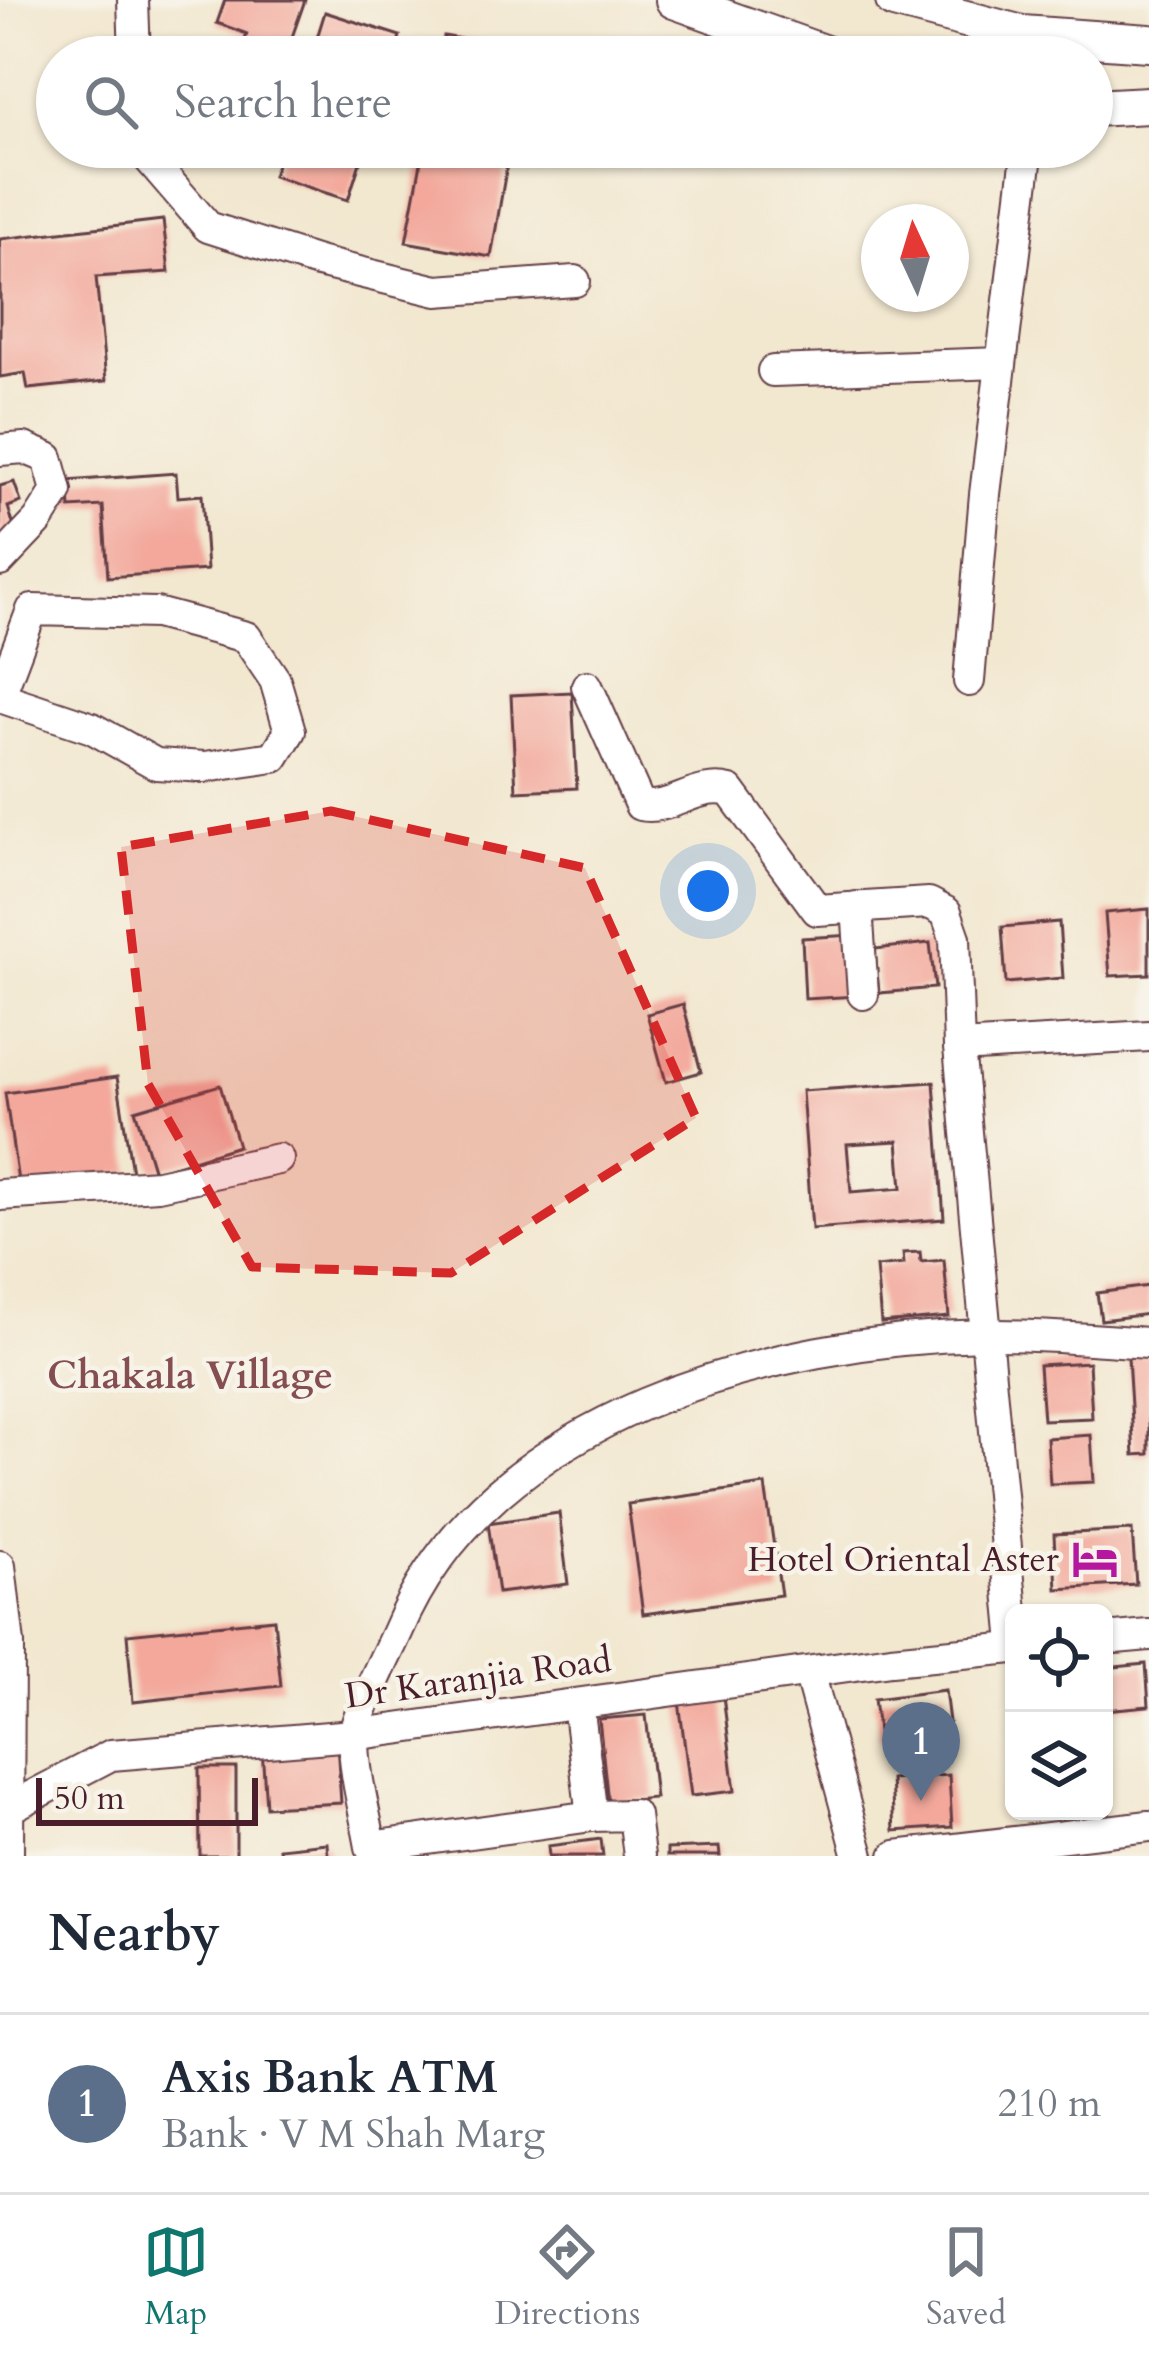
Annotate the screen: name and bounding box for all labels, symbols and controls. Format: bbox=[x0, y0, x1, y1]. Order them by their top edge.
search box bbox=[36, 36, 1113, 168]
icon: search bbox=[78, 69, 144, 135]
text: Search here bbox=[174, 72, 392, 133]
north arrow bbox=[861, 204, 969, 312]
your location bbox=[678, 861, 738, 921]
district label: Chakala Village bbox=[47, 1349, 333, 1402]
hotel icon: Hotel Oriental Aster bbox=[1070, 1534, 1120, 1584]
place label: Hotel Oriental Aster bbox=[747, 1535, 1060, 1584]
map controls bbox=[1005, 1604, 1113, 1820]
button: locate bbox=[1005, 1604, 1113, 1712]
street label: Dr Karanjia Road bbox=[342, 1635, 614, 1721]
pin: 1 bbox=[882, 1702, 960, 1801]
button: layers bbox=[1005, 1712, 1113, 1820]
scale bar bbox=[36, 1772, 258, 1825]
text: 50 m bbox=[54, 1776, 125, 1821]
text: Nearby bbox=[48, 1899, 220, 1969]
text: Axis Bank ATM bbox=[162, 2047, 498, 2108]
text: 1 bbox=[77, 2077, 97, 2130]
text: 210 m bbox=[998, 2077, 1101, 2130]
text: Bank · V M Shah Marg bbox=[162, 2108, 545, 2161]
tab: Map bbox=[143, 2219, 209, 2336]
tab: Directions bbox=[495, 2219, 640, 2336]
tab: Saved bbox=[926, 2219, 1006, 2336]

